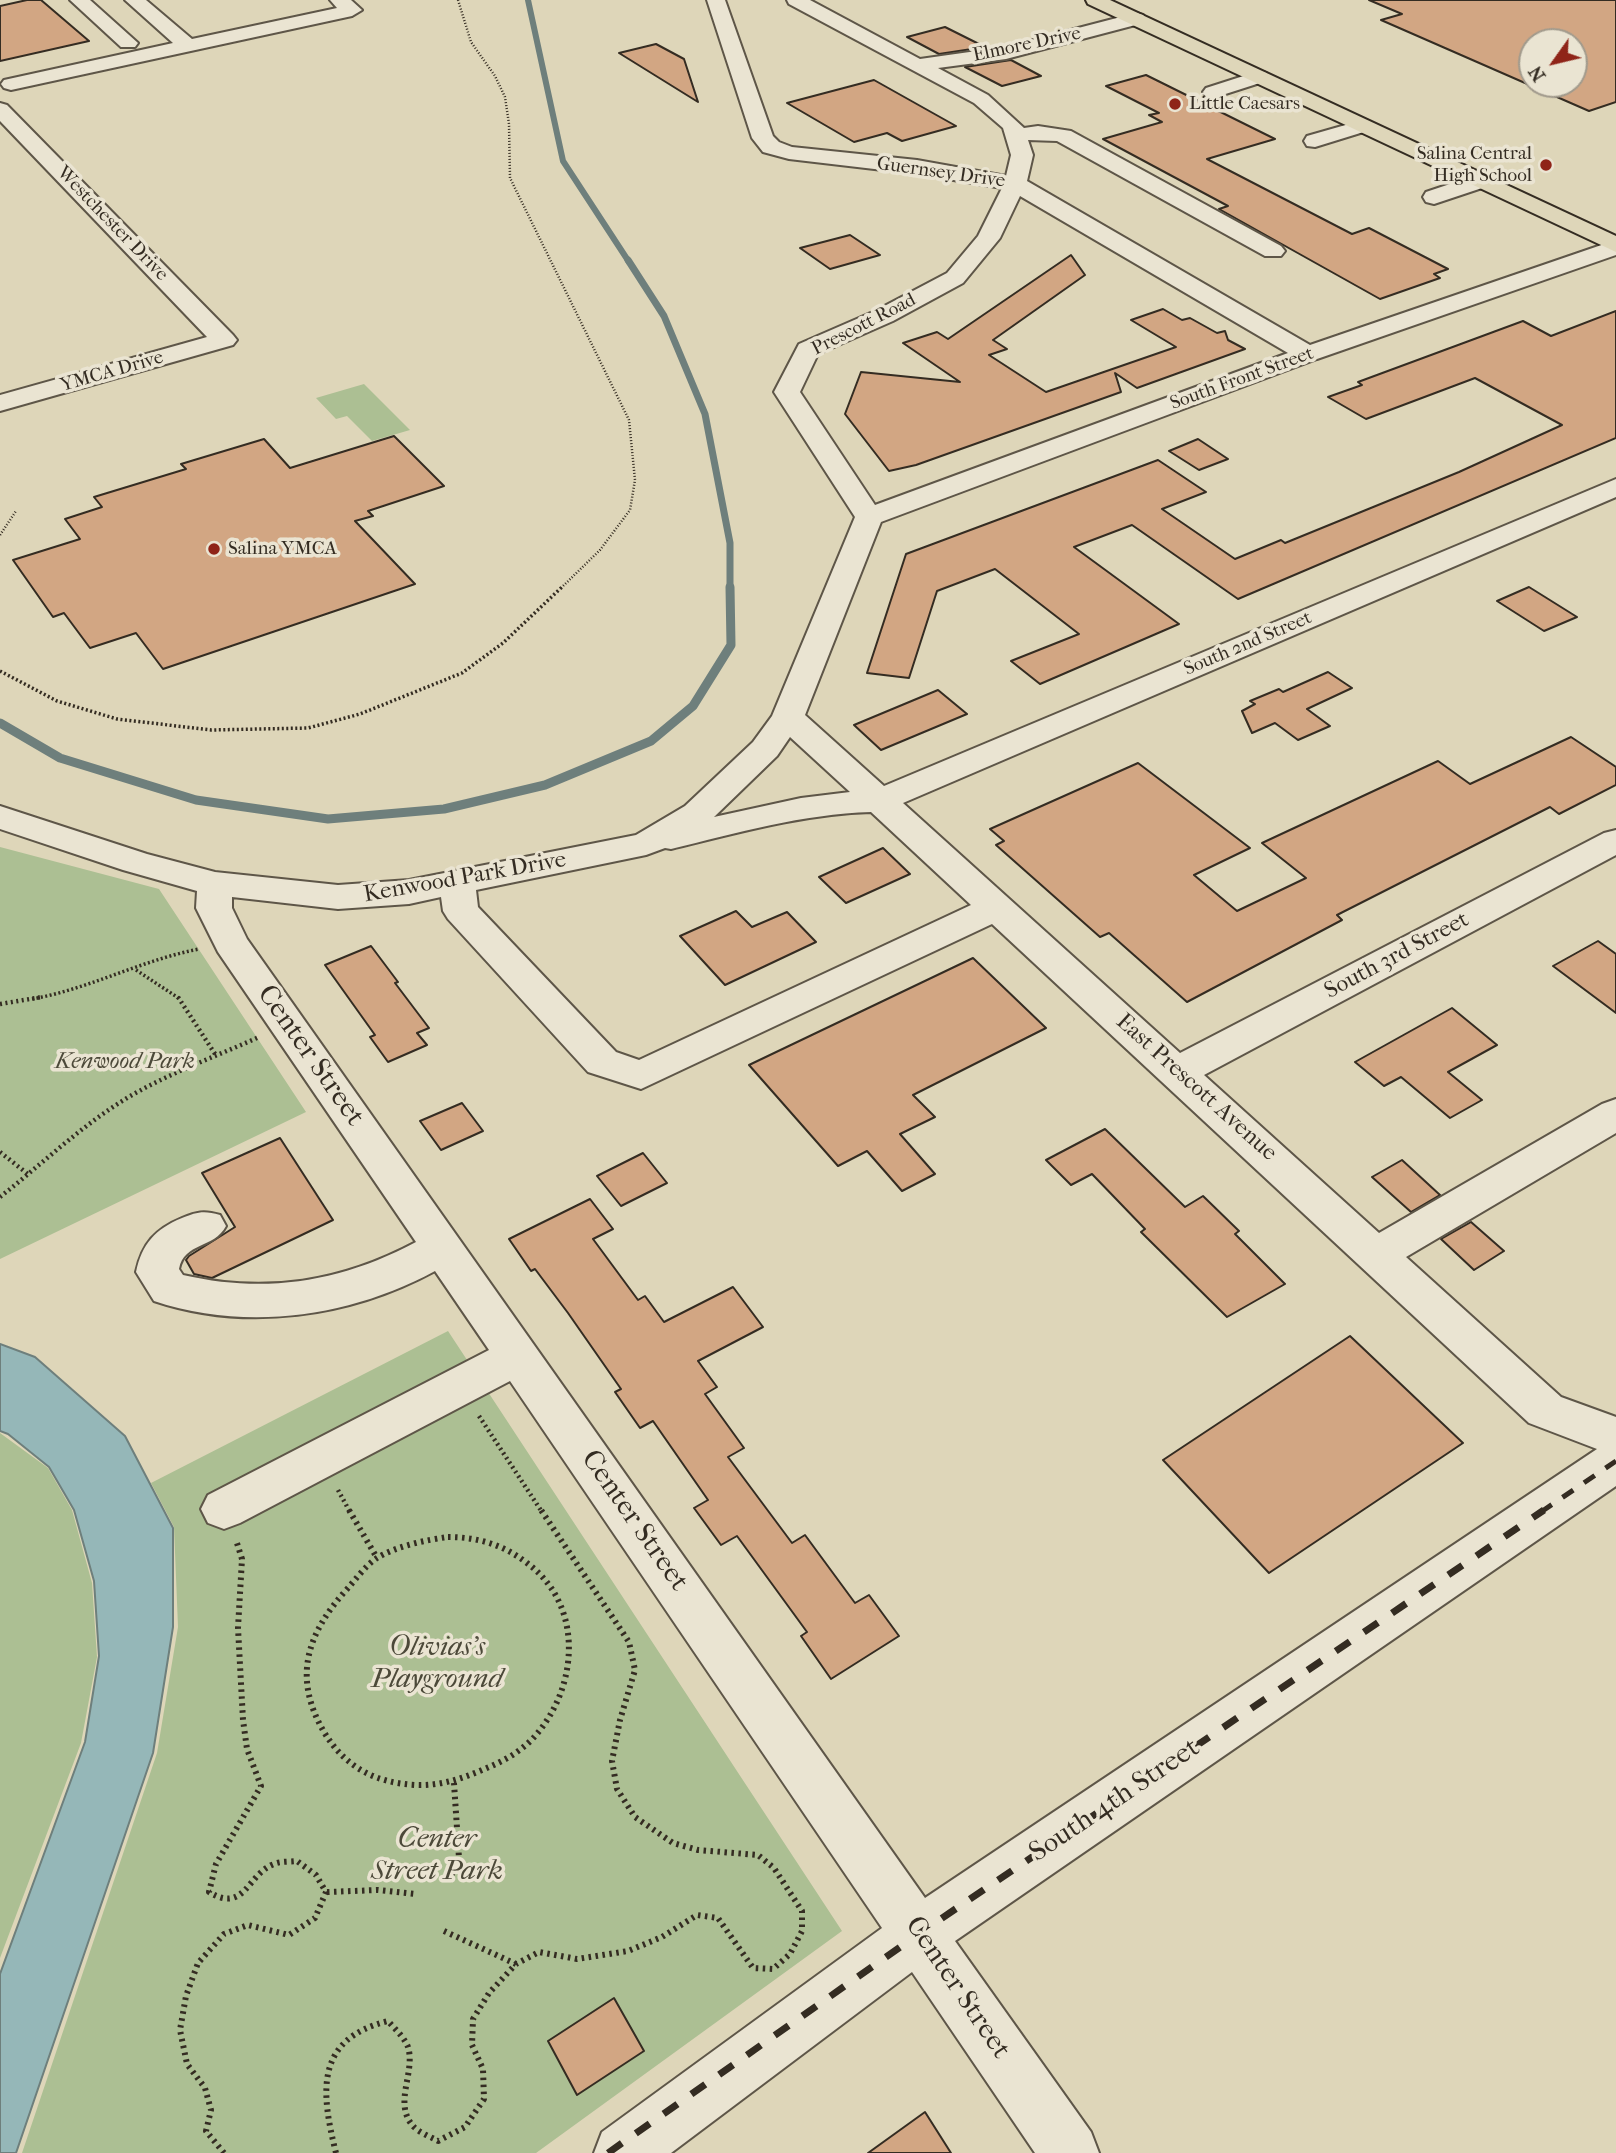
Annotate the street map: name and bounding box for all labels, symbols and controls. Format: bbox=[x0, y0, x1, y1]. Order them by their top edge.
street label: Elmore Drive bbox=[971, 22, 1083, 68]
north arrow bbox=[1518, 28, 1588, 98]
text: N bbox=[1524, 62, 1550, 86]
place label: Little Caesars bbox=[1189, 93, 1300, 115]
marker: Little Caesars bbox=[1167, 96, 1183, 112]
place label: Salina Central High School bbox=[1417, 143, 1532, 187]
street label: Guernsey Drive bbox=[875, 153, 1007, 193]
marker: Salina Central High School bbox=[1538, 157, 1554, 173]
street label: Westchester Drive bbox=[51, 162, 173, 286]
street label: Prescott Road bbox=[808, 289, 920, 361]
street label: South Front Street bbox=[1167, 342, 1317, 416]
street label: YMCA Drive bbox=[58, 346, 166, 398]
place label: Salina YMCA bbox=[228, 538, 337, 560]
marker: Salina YMCA bbox=[206, 541, 222, 557]
street label: South 2nd Street bbox=[1181, 607, 1315, 681]
street label: Kenwood Park Drive bbox=[362, 847, 568, 909]
street label: South 3rd Street bbox=[1320, 906, 1474, 1006]
street label: Center Street bbox=[249, 979, 371, 1133]
street label: East Prescott Avenue bbox=[1110, 1009, 1282, 1167]
park label: Kenwood Park bbox=[55, 1048, 195, 1076]
street label: Center Street bbox=[573, 1444, 695, 1598]
park label: Olivias's Playground bbox=[371, 1631, 503, 1697]
street label: South 4th Street bbox=[1024, 1732, 1206, 1870]
park label: Center Street Park bbox=[371, 1823, 503, 1889]
street label: Center Street bbox=[897, 1910, 1017, 2066]

